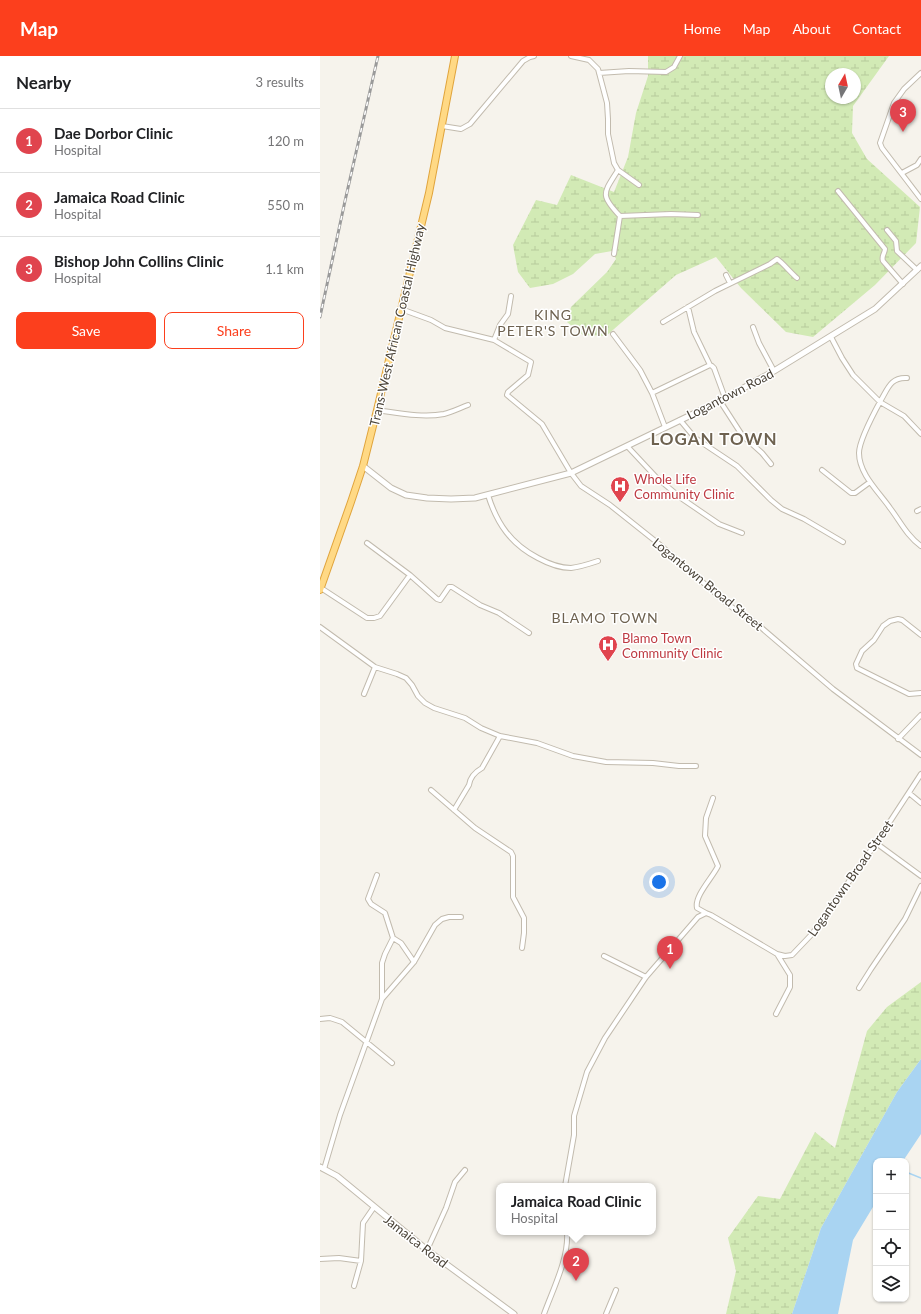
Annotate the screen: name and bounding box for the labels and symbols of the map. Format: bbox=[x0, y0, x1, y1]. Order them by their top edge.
north arrow bbox=[825, 68, 861, 104]
pin: 3 bbox=[890, 99, 916, 132]
street label: Trans-West African Coastal Highway bbox=[366, 222, 428, 428]
district label: KING PETER'S TOWN bbox=[497, 306, 609, 339]
street label: Logantown Road bbox=[684, 365, 776, 423]
district label: LOGAN TOWN bbox=[650, 428, 778, 449]
place label: Whole Life Community Clinic bbox=[634, 471, 735, 502]
hospital icon: Whole Life Community Clinic bbox=[609, 475, 631, 503]
street label: Logantown Broad Street bbox=[649, 534, 767, 634]
district label: BLAMO TOWN bbox=[551, 609, 659, 626]
place label: Blamo Town Community Clinic bbox=[622, 630, 723, 661]
hospital icon: Blamo Town Community Clinic bbox=[597, 634, 619, 662]
street label: Logantown Broad Street bbox=[804, 817, 896, 939]
your location bbox=[649, 872, 669, 892]
pin: 1 bbox=[657, 936, 683, 969]
street label: Jamaica Road bbox=[381, 1211, 451, 1271]
pin: 2 bbox=[563, 1248, 589, 1281]

